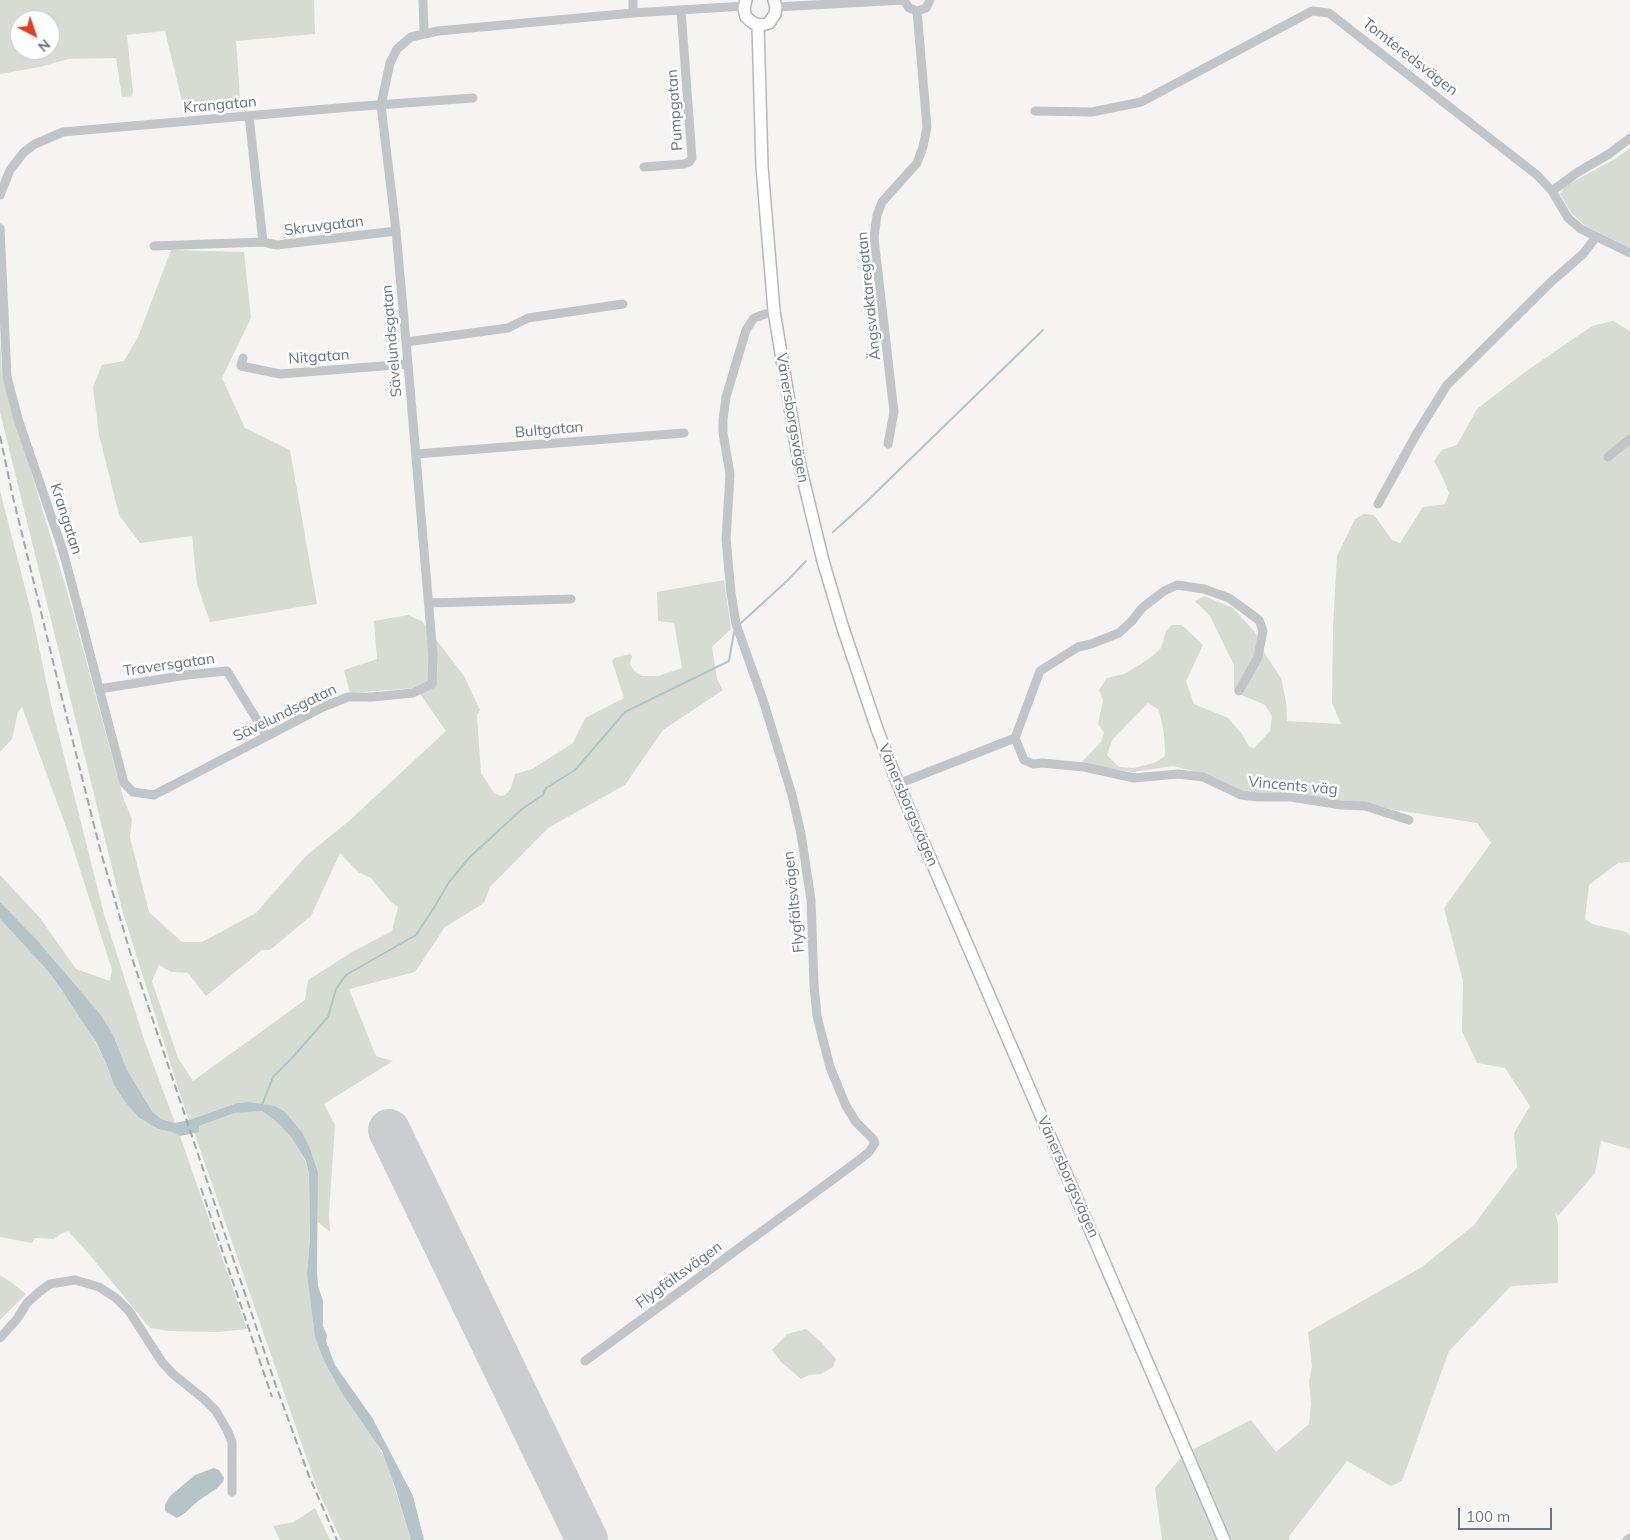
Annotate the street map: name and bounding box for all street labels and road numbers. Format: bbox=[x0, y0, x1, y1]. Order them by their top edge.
street label: Tomteredsvägen bbox=[1359, 14, 1461, 100]
street label: Pumpgatan bbox=[663, 69, 687, 151]
street label: Krangatan bbox=[182, 93, 258, 117]
street label: Skruvgatan bbox=[283, 212, 365, 240]
street label: Ängsvaktaregatan bbox=[853, 231, 885, 361]
street label: Sävelundsgatan bbox=[378, 284, 406, 398]
street label: Nitgatan bbox=[288, 346, 350, 368]
street label: Vänersborgsvägen bbox=[772, 352, 812, 484]
street label: Bultgatan bbox=[514, 418, 584, 442]
street label: Krangatan bbox=[46, 481, 86, 557]
street label: Traversgatan bbox=[122, 650, 216, 680]
street label: Sävelundsgatan bbox=[230, 680, 340, 746]
street label: Vänersborgsvägen bbox=[874, 741, 942, 869]
street label: Vincents väg bbox=[1248, 773, 1338, 799]
street label: Flygfältsvägen bbox=[780, 850, 808, 954]
street label: Vänersborgsvägen bbox=[1033, 1113, 1103, 1241]
street label: Flygfältsvägen bbox=[632, 1238, 726, 1312]

